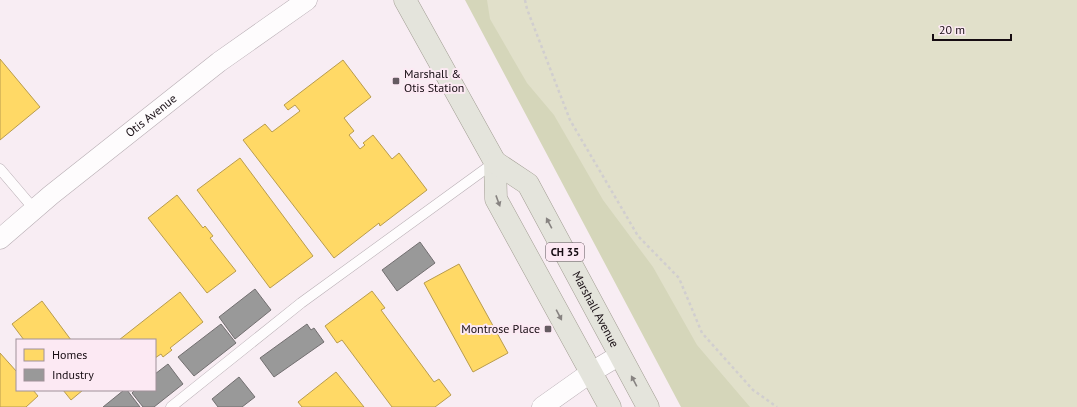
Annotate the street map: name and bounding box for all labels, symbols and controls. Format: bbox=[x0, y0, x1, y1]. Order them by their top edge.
scale bar bbox=[933, 16, 1011, 42]
text: 20 m bbox=[939, 22, 965, 37]
place label: Marshall & Otis Station bbox=[404, 66, 464, 95]
marker: Marshall & Otis Station bbox=[391, 76, 401, 86]
street label: Otis Avenue bbox=[122, 91, 179, 140]
one-way arrow bbox=[495, 195, 501, 207]
one-way arrow bbox=[546, 217, 552, 228]
road number: CH 35 bbox=[546, 243, 584, 261]
street label: Marshall Avenue bbox=[569, 268, 623, 350]
one-way arrow bbox=[556, 310, 562, 321]
place label: Montrose Place bbox=[461, 321, 540, 336]
marker: Montrose Place bbox=[543, 324, 553, 334]
legend bbox=[16, 339, 156, 391]
text: Homes bbox=[52, 347, 87, 362]
text: Industry bbox=[52, 367, 94, 382]
one-way arrow bbox=[631, 375, 638, 387]

